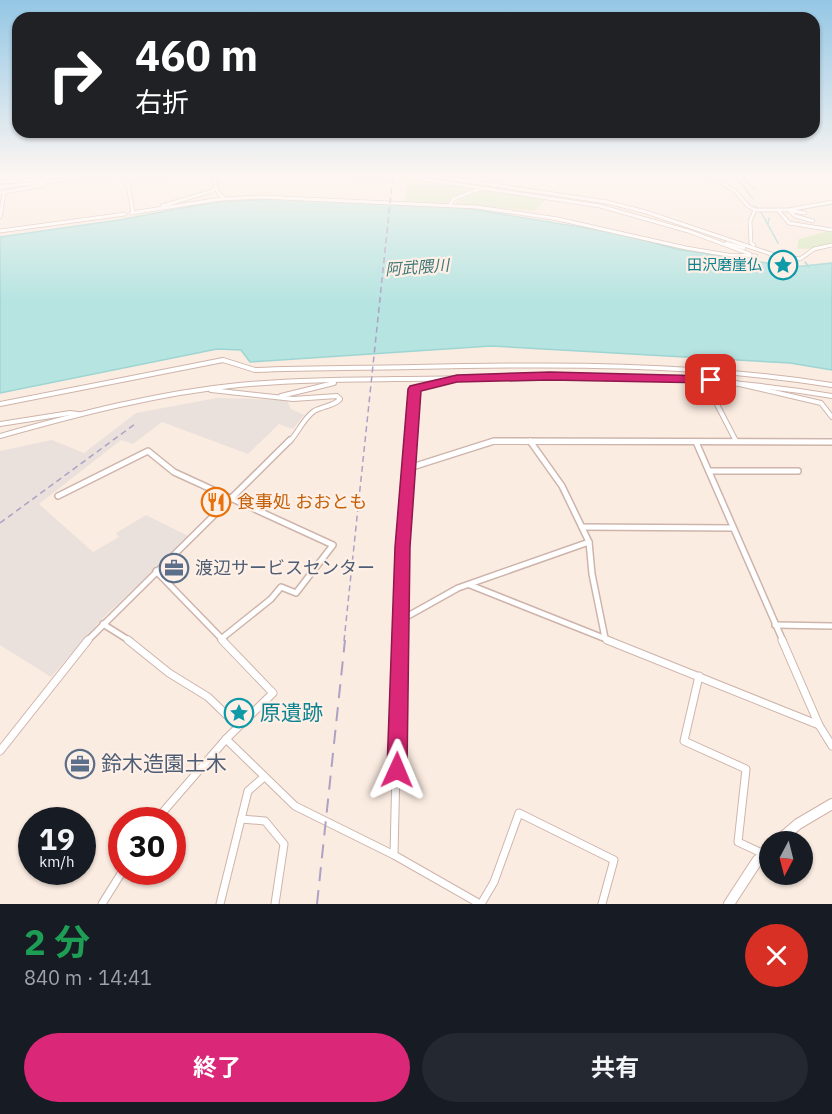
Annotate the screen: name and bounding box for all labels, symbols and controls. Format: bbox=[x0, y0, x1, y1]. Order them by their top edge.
text: 460 m bbox=[135, 28, 258, 83]
icon: right bbox=[36, 36, 114, 114]
text: 右折 bbox=[135, 84, 189, 119]
place icon: 田沢磨崖仏 bbox=[767, 249, 799, 281]
water label: 阿武隈川 bbox=[384, 255, 452, 279]
place label: 田沢磨崖仏 bbox=[687, 255, 762, 274]
pin bbox=[685, 354, 736, 405]
icon: arrive bbox=[694, 363, 727, 396]
restaurant icon: 食事処 おおとも bbox=[200, 486, 232, 518]
place label: 食事処 おおとも bbox=[237, 490, 367, 513]
office icon: 渡辺サービスセンター bbox=[158, 552, 190, 584]
place label: 渡辺サービスセンター bbox=[195, 556, 375, 579]
place icon: 原遺跡 bbox=[223, 697, 255, 729]
place label: 原遺跡 bbox=[260, 698, 323, 726]
position arrow bbox=[365, 738, 429, 802]
office icon: 鈴木造園土木 bbox=[64, 748, 96, 780]
place label: 鈴木造園土木 bbox=[101, 749, 227, 777]
speed limit sign: 30 bbox=[108, 807, 186, 885]
text: 19 bbox=[39, 819, 75, 858]
north arrow bbox=[759, 831, 813, 885]
map controls bbox=[759, 831, 813, 885]
text: km/h bbox=[39, 852, 75, 871]
text: 2 分 bbox=[24, 918, 90, 965]
button: close bbox=[745, 924, 808, 987]
text: 840 m · 14:41 bbox=[24, 964, 152, 991]
button: 終了 bbox=[24, 1033, 410, 1102]
button: 共有 bbox=[422, 1033, 808, 1102]

